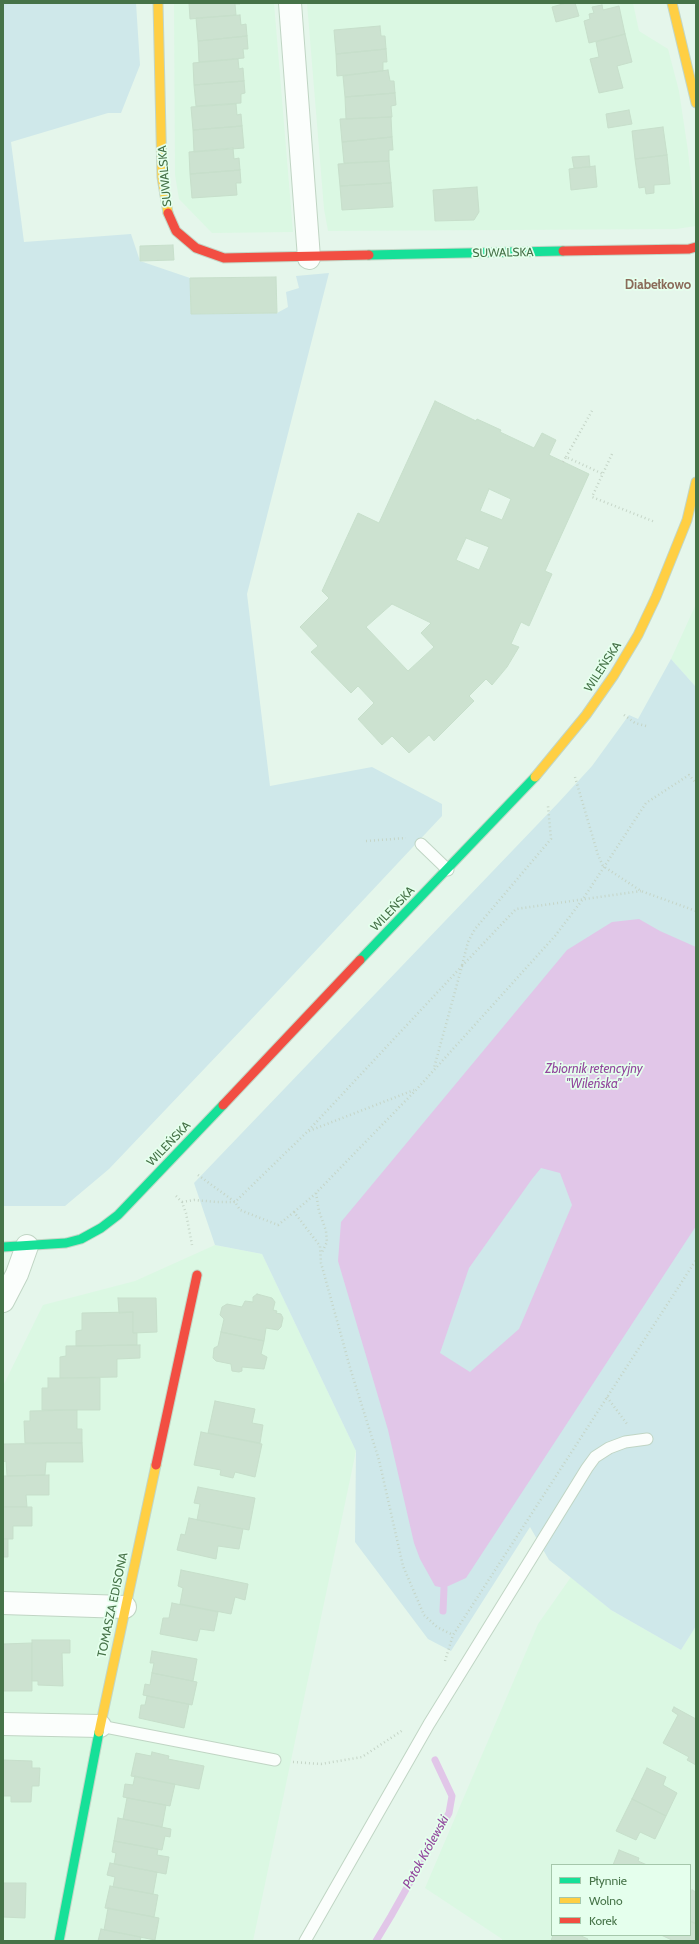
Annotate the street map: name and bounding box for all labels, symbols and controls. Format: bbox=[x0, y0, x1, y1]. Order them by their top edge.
street label: SUWALSKA bbox=[155, 145, 175, 207]
street label: SUWALSKA bbox=[472, 245, 534, 261]
district label: Diabełkowo bbox=[625, 277, 691, 293]
street label: WILEŃSKA bbox=[582, 639, 624, 695]
street label: WILEŃSKA bbox=[368, 884, 418, 934]
water label: Zbiornik retencyjny "Wileńska" bbox=[545, 1061, 643, 1092]
street label: WILEŃSKA bbox=[144, 1119, 194, 1169]
street label: TOMASZA EDISONA bbox=[95, 1551, 131, 1659]
water label: Potok Królewski bbox=[400, 1813, 452, 1891]
legend bbox=[551, 1864, 691, 1936]
text: Płynnie bbox=[589, 1873, 627, 1888]
text: Wolno bbox=[589, 1893, 623, 1908]
text: Korek bbox=[589, 1913, 617, 1928]

